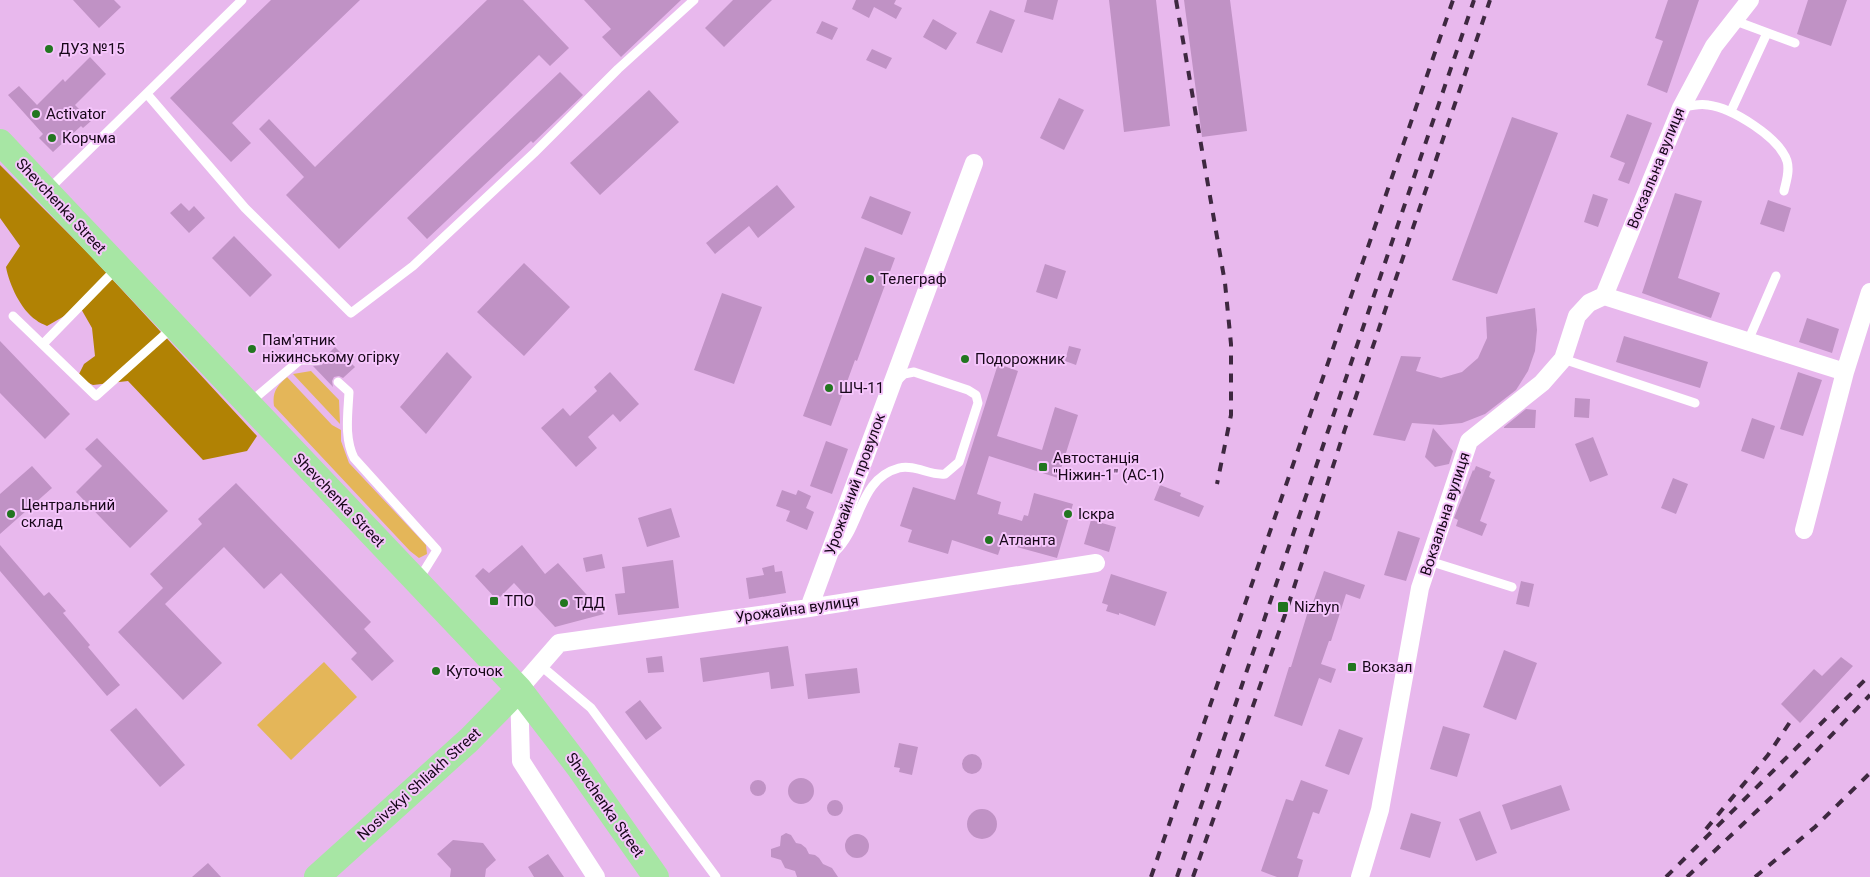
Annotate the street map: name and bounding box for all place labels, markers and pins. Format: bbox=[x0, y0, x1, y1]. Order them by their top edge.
place label: ДУЗ №15 bbox=[59, 40, 125, 58]
marker: ДУЗ №15 bbox=[43, 43, 55, 55]
place label: Activator bbox=[46, 105, 106, 123]
marker: Activator bbox=[30, 108, 42, 120]
place label: Корчма bbox=[62, 129, 116, 147]
marker: Корчма bbox=[46, 132, 58, 144]
place label: Телеграф bbox=[880, 270, 947, 288]
marker: Телеграф bbox=[864, 273, 876, 285]
place label: Пам'ятник ніжинському огірку bbox=[262, 331, 400, 366]
marker: Пам'ятник ніжинському огірку bbox=[246, 343, 258, 355]
place label: Подорожник bbox=[975, 350, 1065, 368]
marker: Подорожник bbox=[959, 353, 971, 365]
place label: ШЧ-11 bbox=[839, 379, 884, 397]
marker: ШЧ-11 bbox=[823, 382, 835, 394]
place label: Автостанція "Ніжин-1" (АС-1) bbox=[1053, 449, 1164, 484]
marker: Автостанція "Ніжин-1" (АС-1) bbox=[1037, 461, 1049, 473]
place label: Центральний склад bbox=[21, 496, 115, 531]
place label: Іскра bbox=[1078, 505, 1115, 523]
marker: Центральний склад bbox=[5, 508, 17, 520]
marker: Іскра bbox=[1062, 508, 1074, 520]
place label: Атланта bbox=[999, 531, 1056, 549]
marker: Атланта bbox=[983, 534, 995, 546]
place label: ТПО bbox=[504, 592, 534, 610]
place label: ТДД bbox=[574, 594, 605, 612]
marker: ТПО bbox=[488, 595, 500, 607]
marker: ТДД bbox=[558, 597, 570, 609]
place label: Nizhyn bbox=[1294, 598, 1339, 616]
marker: Nizhyn bbox=[1276, 600, 1290, 614]
place label: Вокзал bbox=[1362, 658, 1412, 676]
marker: Вокзал bbox=[1346, 661, 1358, 673]
place label: Куточок bbox=[446, 662, 503, 680]
marker: Куточок bbox=[430, 665, 442, 677]

